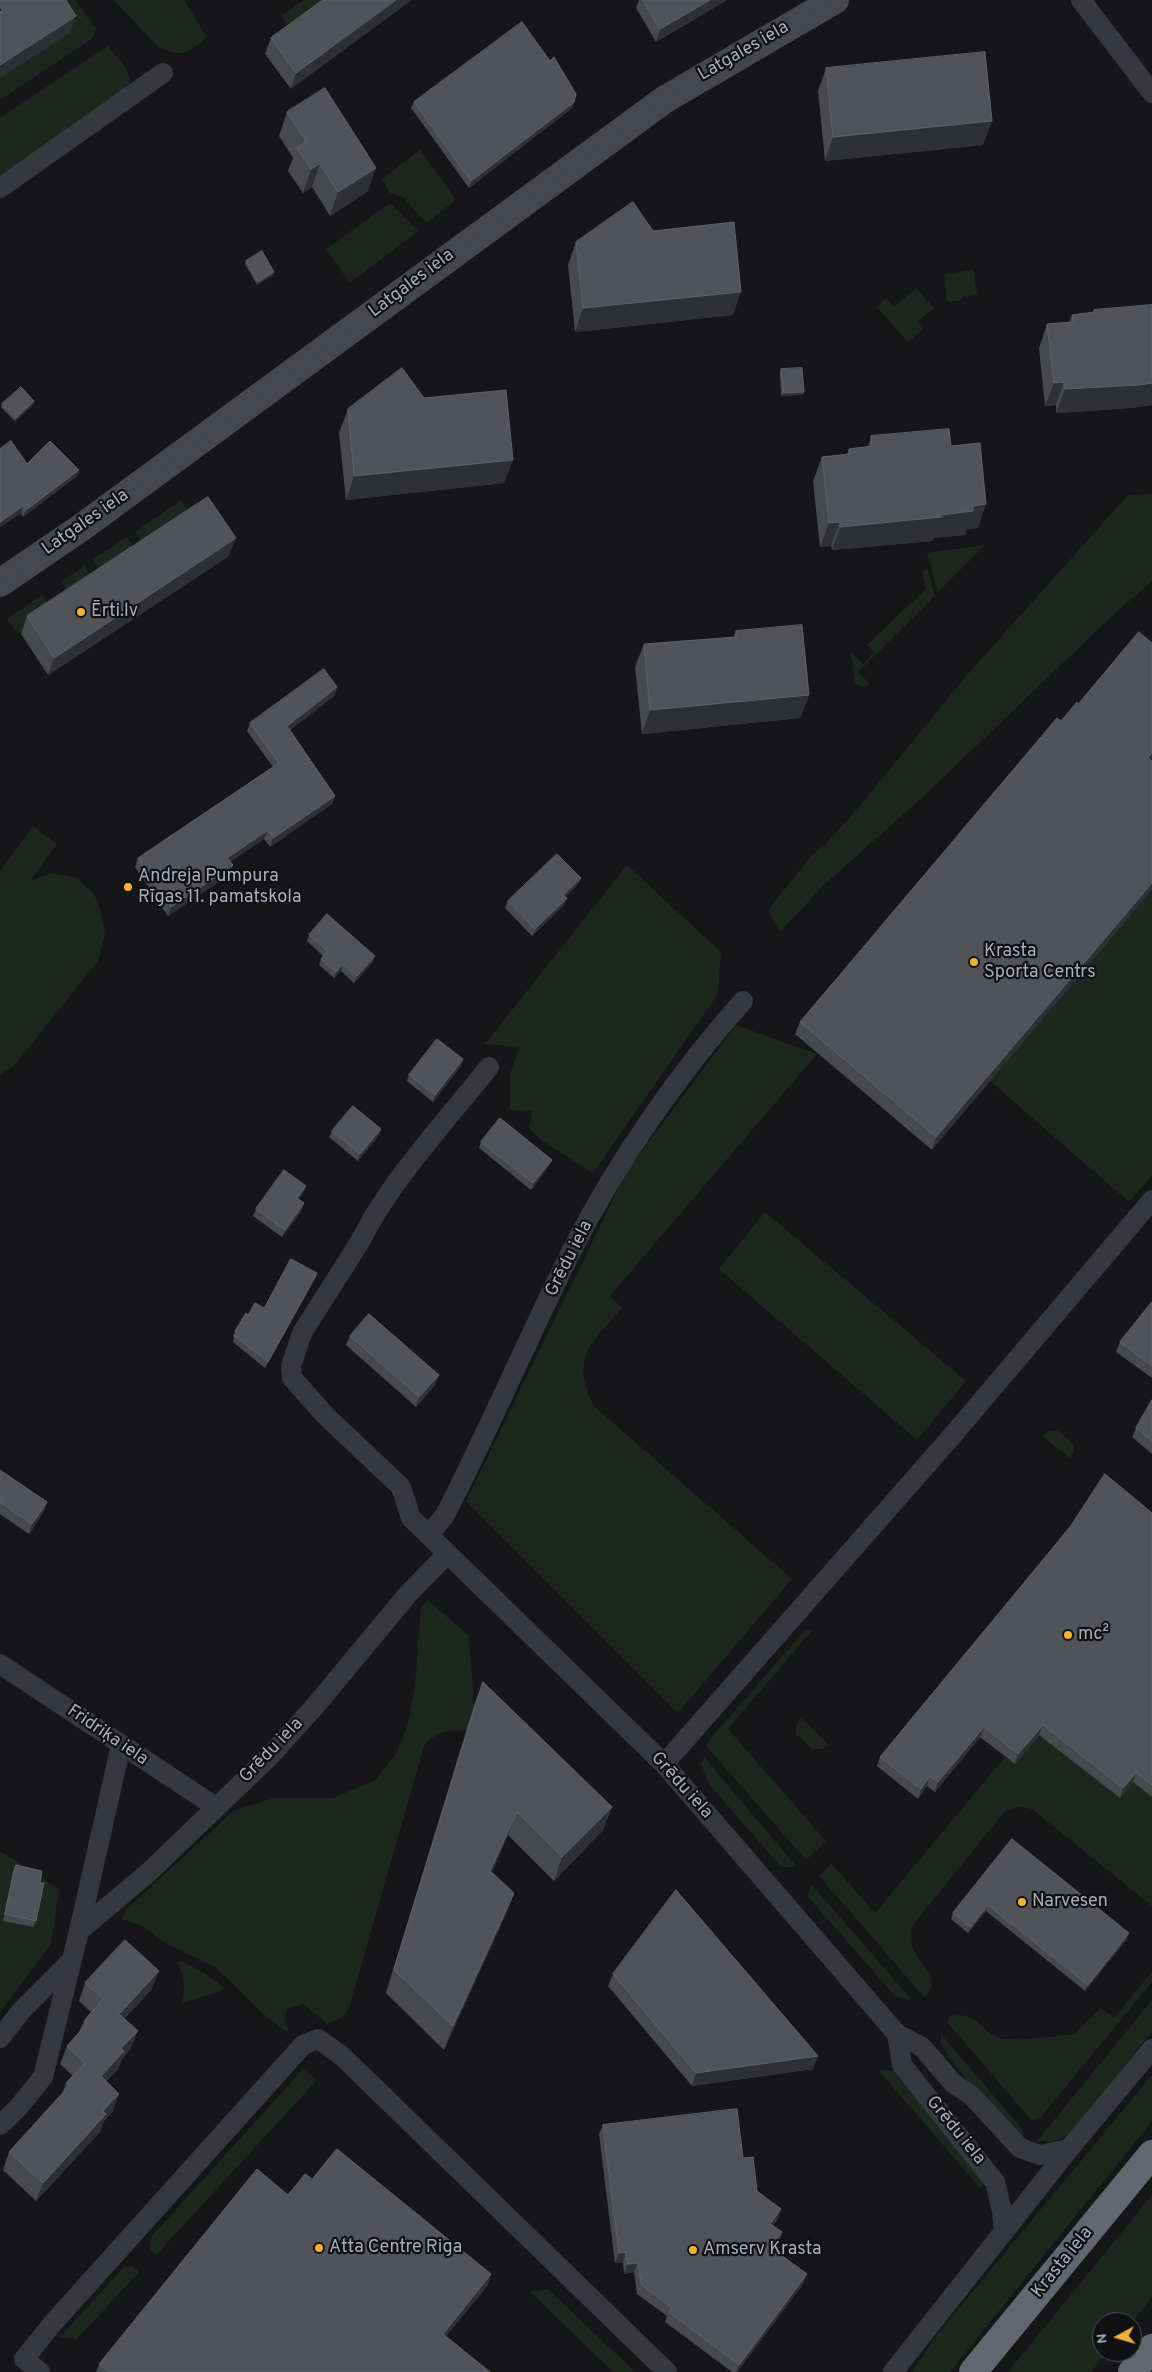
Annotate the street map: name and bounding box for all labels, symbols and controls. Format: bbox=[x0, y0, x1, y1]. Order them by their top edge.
street label: Latgales iela bbox=[695, 17, 793, 87]
street label: Latgales iela bbox=[365, 245, 459, 323]
street label: Latgales iela bbox=[38, 485, 134, 561]
place label: Ērti.lv bbox=[91, 601, 138, 623]
marker: Ērti.lv bbox=[75, 606, 87, 618]
place label: Andreja Pumpura Rīgas 11. pamatskola bbox=[138, 866, 302, 909]
marker: Andreja Pumpura Rīgas 11. pamatskola bbox=[122, 881, 134, 893]
place label: Krasta Sporta Centrs bbox=[984, 941, 1096, 984]
marker: Krasta Sporta Centrs bbox=[968, 956, 980, 968]
street label: Grēdu iela bbox=[542, 1217, 598, 1301]
place label: mc² bbox=[1078, 1624, 1109, 1646]
marker: mc² bbox=[1062, 1629, 1074, 1641]
street label: Fridriķa iela bbox=[62, 1701, 152, 1771]
street label: Grēdu iela bbox=[236, 1714, 308, 1788]
street label: Grēdu iela bbox=[645, 1748, 717, 1824]
place label: Narvesen bbox=[1032, 1891, 1108, 1913]
marker: Narvesen bbox=[1016, 1896, 1028, 1908]
street label: Grēdu iela bbox=[921, 2092, 989, 2170]
street label: Krasta iela bbox=[1028, 2223, 1098, 2303]
place label: Atta Centre Riga bbox=[329, 2237, 462, 2259]
place label: Amserv Krasta bbox=[703, 2239, 822, 2261]
marker: Atta Centre Riga bbox=[313, 2242, 325, 2254]
marker: Amserv Krasta bbox=[687, 2244, 699, 2256]
north arrow bbox=[1092, 2312, 1142, 2362]
text: N bbox=[1094, 2333, 1112, 2344]

